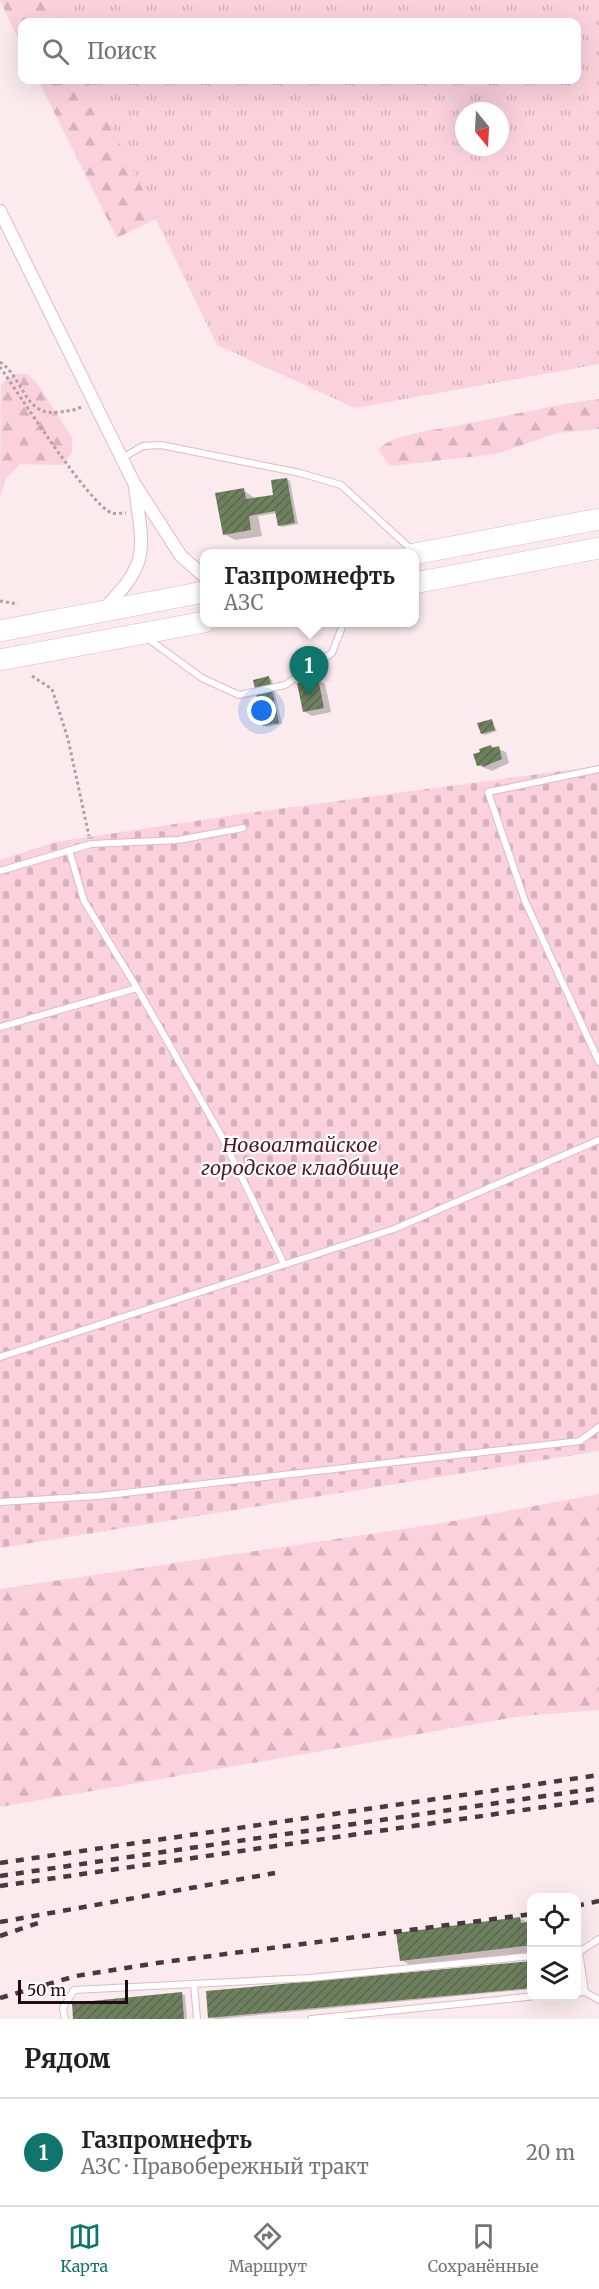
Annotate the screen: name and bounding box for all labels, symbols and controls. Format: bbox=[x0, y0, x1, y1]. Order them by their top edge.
search box bbox=[18, 18, 581, 84]
icon: search bbox=[39, 35, 72, 68]
text: Поиск bbox=[87, 37, 157, 65]
north arrow bbox=[455, 102, 509, 156]
popup bbox=[200, 549, 419, 627]
text: Газпромнефть bbox=[224, 562, 395, 590]
text: АЗС bbox=[224, 590, 264, 615]
pin: 1 bbox=[290, 646, 328, 696]
your location bbox=[247, 696, 276, 725]
park label: Новоалтайское городское кладбище bbox=[201, 1132, 399, 1180]
map controls bbox=[527, 1893, 581, 2001]
button: locate bbox=[527, 1893, 581, 1947]
button: layers bbox=[527, 1947, 581, 2001]
scale bar bbox=[18, 1977, 128, 2004]
text: 50 m bbox=[27, 1980, 66, 2000]
text: Рядом bbox=[24, 2042, 110, 2075]
text: Газпромнефть bbox=[81, 2126, 252, 2154]
text: 1 bbox=[39, 2140, 48, 2165]
text: 20 m bbox=[526, 2140, 575, 2165]
text: АЗС · Правобережный тракт bbox=[81, 2154, 369, 2179]
tab: Карта bbox=[60, 2220, 108, 2276]
tab: Маршрут bbox=[229, 2220, 307, 2276]
tab: Сохранённые bbox=[428, 2220, 539, 2276]

